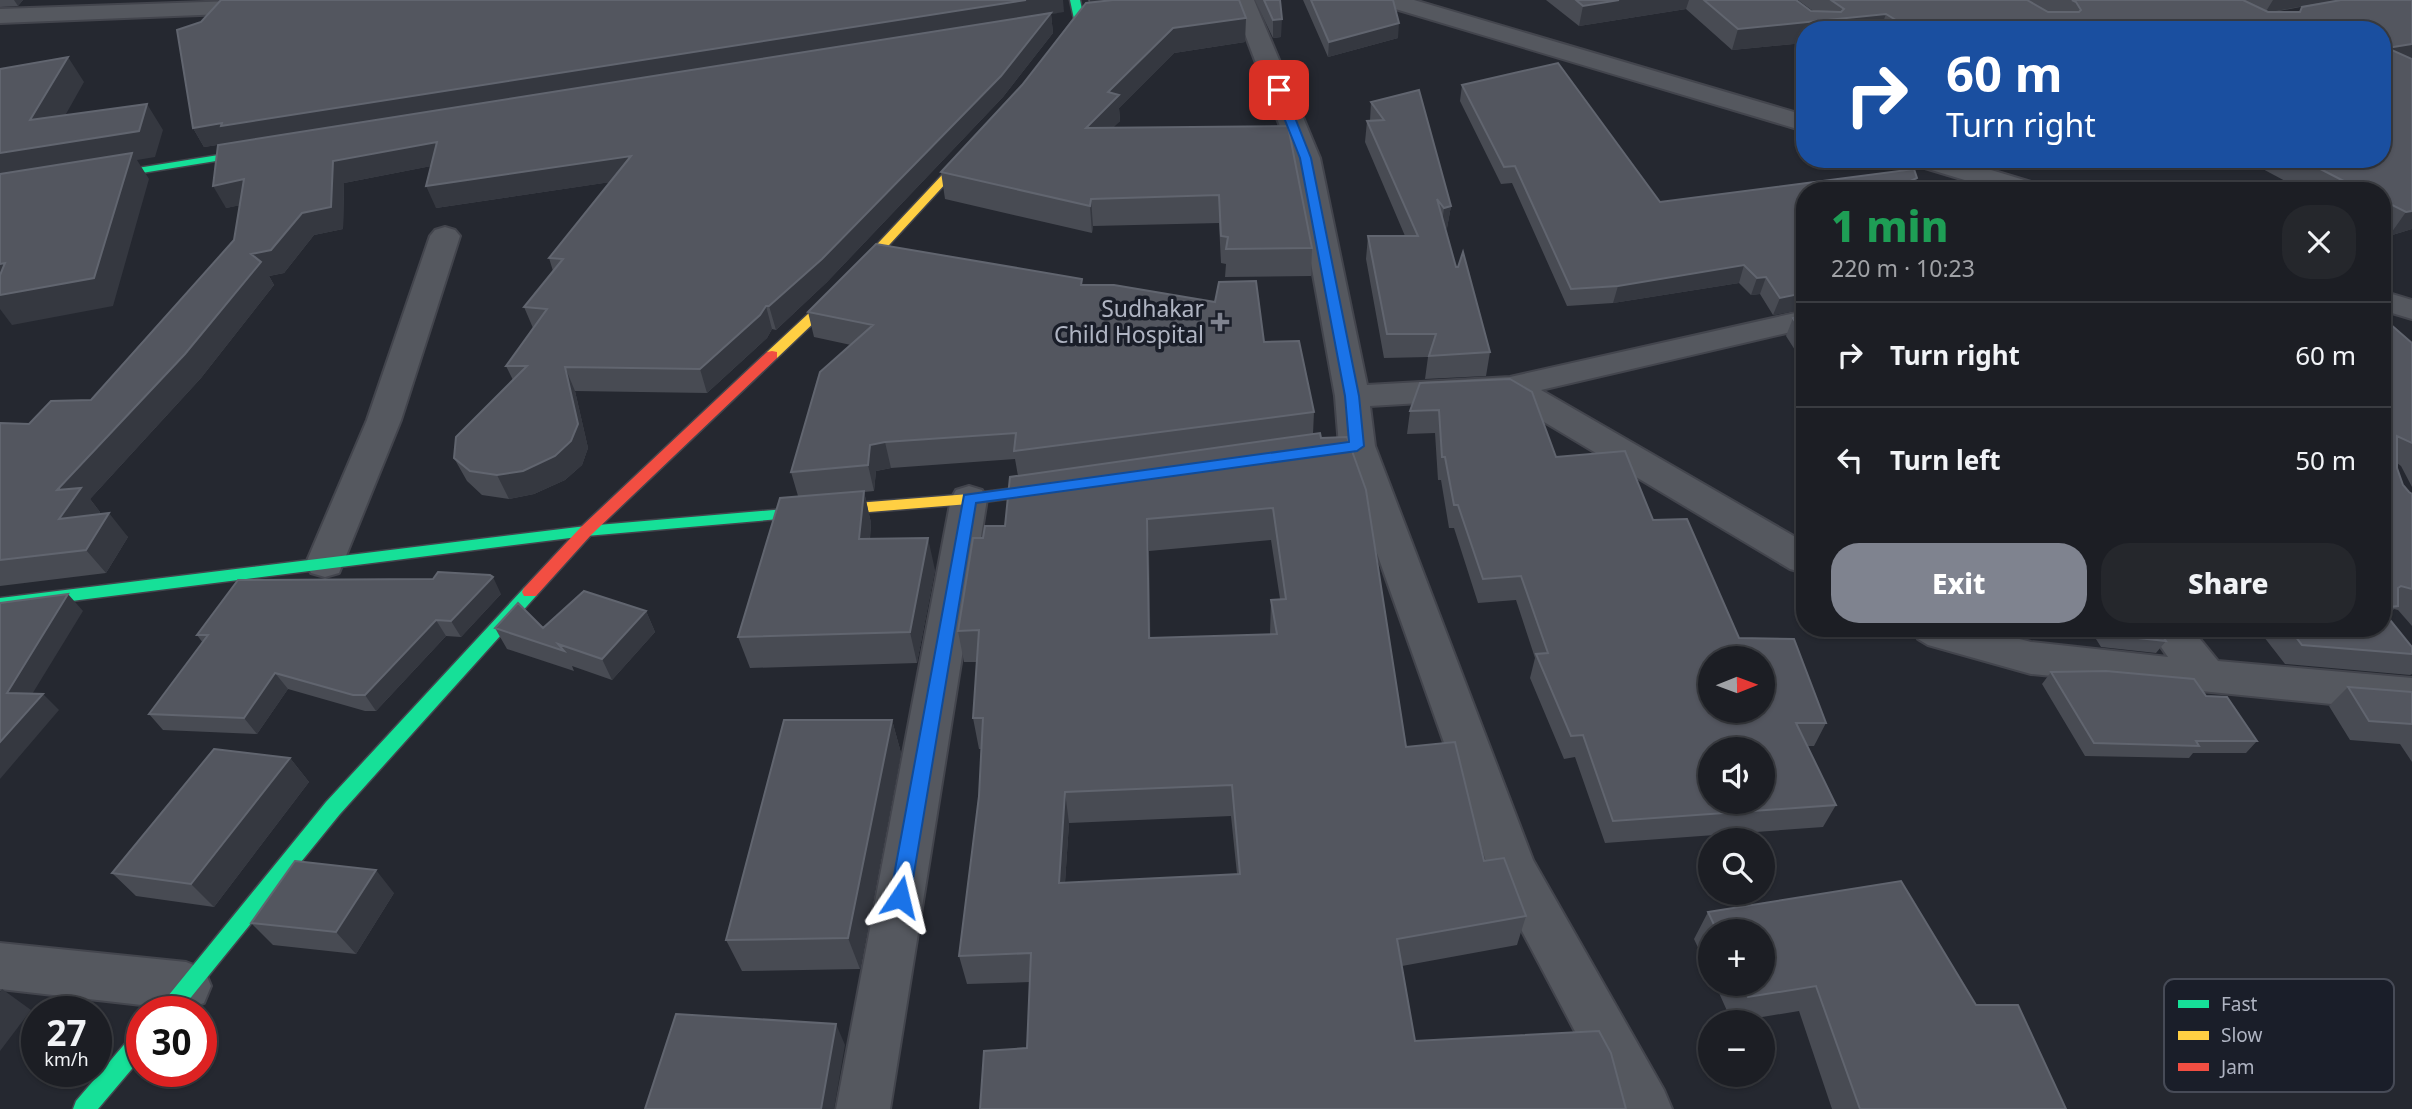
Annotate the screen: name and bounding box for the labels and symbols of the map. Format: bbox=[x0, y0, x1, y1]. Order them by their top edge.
pin bbox=[1249, 60, 1309, 120]
place label: Sudhakar Child Hospital bbox=[1054, 292, 1204, 350]
marker: Sudhakar Child Hospital bbox=[1210, 312, 1230, 332]
north arrow bbox=[1698, 646, 1774, 723]
position arrow bbox=[863, 860, 937, 934]
legend bbox=[2164, 979, 2394, 1092]
text: Fast bbox=[2221, 991, 2258, 1017]
speed limit sign: 30 bbox=[126, 996, 217, 1087]
text: Slow bbox=[2221, 1022, 2262, 1048]
text: Jam bbox=[2219, 1054, 2255, 1080]

